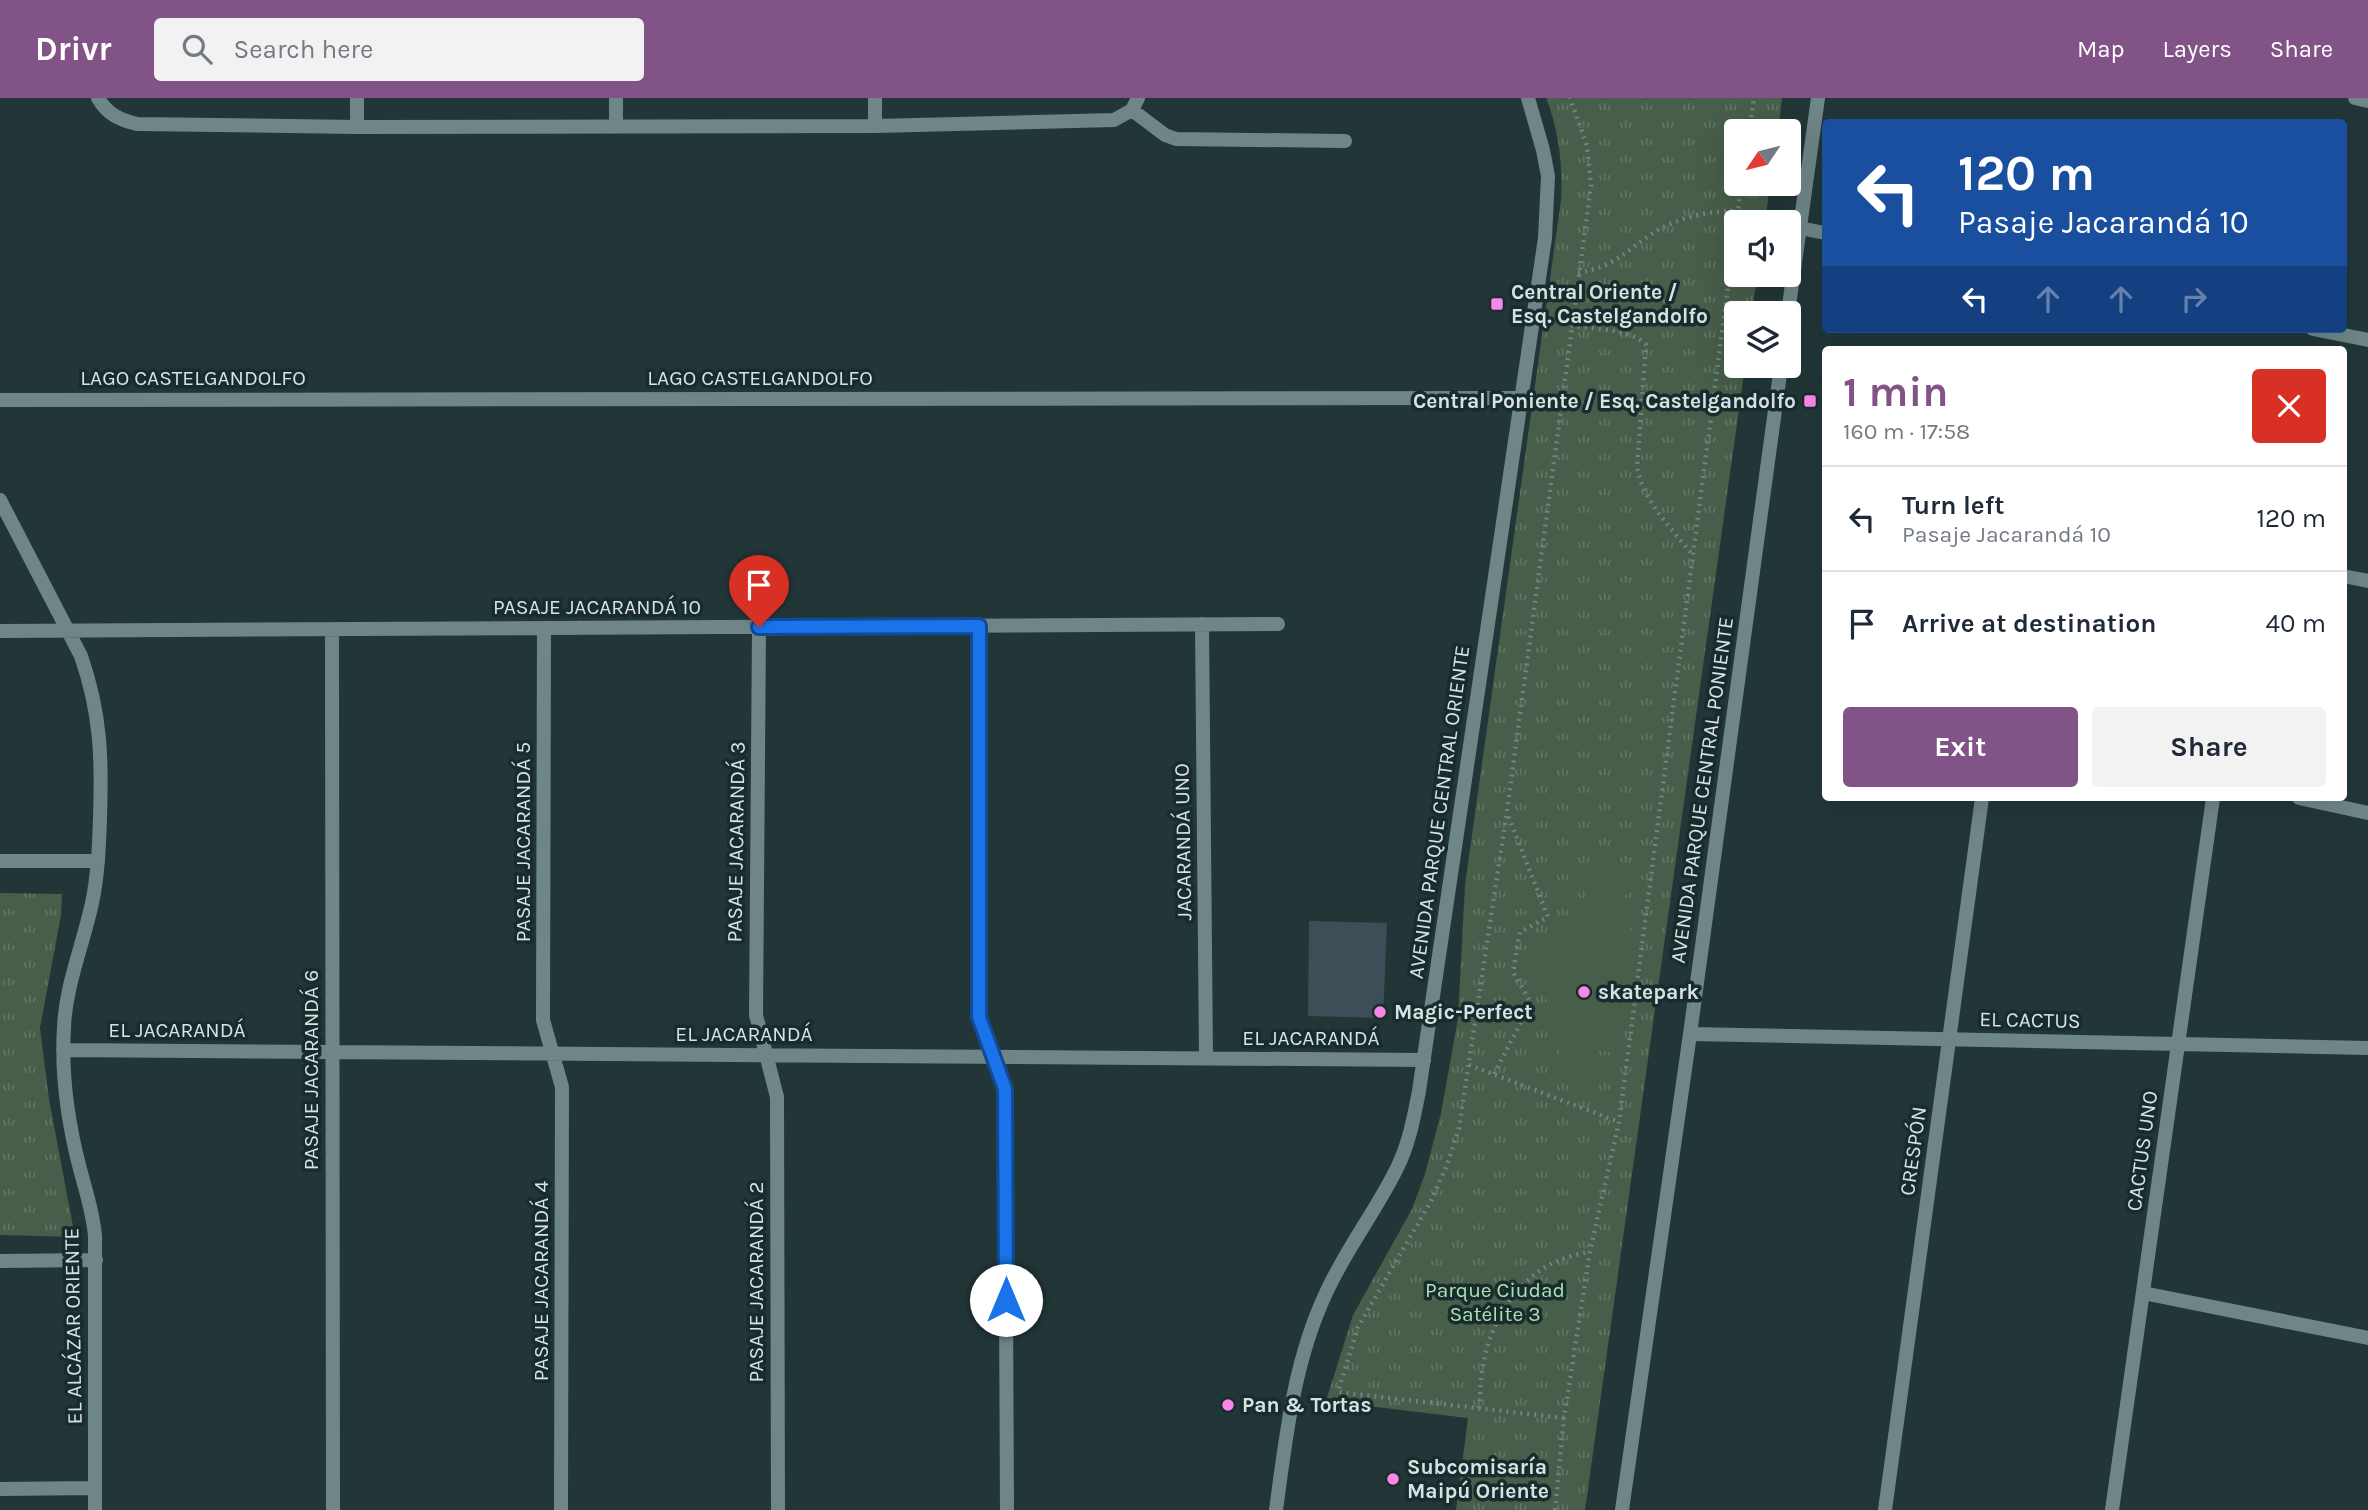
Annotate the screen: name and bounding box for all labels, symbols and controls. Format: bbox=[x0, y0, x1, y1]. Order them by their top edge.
search box bbox=[154, 18, 644, 81]
text: Drivr bbox=[35, 30, 112, 68]
icon: search bbox=[178, 30, 216, 68]
text: Search here bbox=[234, 34, 373, 65]
text: Map bbox=[2077, 35, 2125, 63]
text: Layers bbox=[2163, 35, 2232, 63]
text: Share bbox=[2270, 35, 2333, 63]
north arrow bbox=[1724, 119, 1801, 196]
map controls bbox=[1724, 119, 1801, 378]
text: 120 m bbox=[1958, 145, 2095, 202]
icon: left bbox=[1843, 147, 1934, 238]
text: Pasaje Jacarandá 10 bbox=[1958, 204, 2249, 241]
button: sound bbox=[1724, 210, 1801, 287]
place label: Central Oriente / Esq. Castelgandolfo bbox=[1511, 280, 1708, 329]
icon: left bbox=[1956, 280, 1994, 318]
icon: ahead bbox=[2029, 280, 2067, 318]
icon: ahead bbox=[2102, 280, 2140, 318]
icon: right bbox=[2175, 280, 2213, 318]
marker: Central Oriente / Esq. Castelgandolfo bbox=[1489, 296, 1505, 312]
button: layers bbox=[1724, 301, 1801, 378]
street label: LAGO CASTELGANDOLFO bbox=[80, 366, 306, 390]
street label: LAGO CASTELGANDOLFO bbox=[647, 366, 873, 390]
text: 1 min bbox=[1843, 367, 1948, 417]
button: close bbox=[2252, 369, 2326, 443]
place label: Central Poniente / Esq. Castelgandolfo bbox=[1413, 389, 1796, 414]
marker: Central Poniente / Esq. Castelgandolfo bbox=[1802, 393, 1818, 409]
text: 160 m · 17:58 bbox=[1843, 418, 1970, 445]
text: Turn left bbox=[1902, 490, 2004, 521]
icon: left bbox=[1843, 500, 1881, 538]
text: 120 m bbox=[2256, 503, 2326, 534]
text: Pasaje Jacarandá 10 bbox=[1902, 521, 2111, 548]
pin bbox=[729, 555, 789, 627]
icon: arrive bbox=[740, 566, 778, 604]
street label: PASAJE JACARANDÁ 10 bbox=[493, 595, 701, 619]
icon: arrive bbox=[1843, 605, 1881, 643]
text: Arrive at destination bbox=[1902, 608, 2156, 639]
text: 40 m bbox=[2266, 608, 2326, 639]
street label: AVENIDA PARQUE CENTRAL PONIENTE bbox=[1666, 615, 1738, 965]
street label: AVENIDA PARQUE CENTRAL ORIENTE bbox=[1404, 644, 1474, 980]
button: Exit bbox=[1843, 707, 2078, 787]
button: Share bbox=[2092, 707, 2326, 787]
street label: PASAJE JACARANDÁ 3 bbox=[722, 741, 750, 943]
street label: PASAJE JACARANDÁ 5 bbox=[511, 742, 535, 942]
street label: JACARANDÁ UNO bbox=[1170, 763, 1196, 921]
street label: PASAJE JACARANDÁ 6 bbox=[299, 970, 323, 1170]
place label: skatepark bbox=[1598, 980, 1700, 1004]
marker: skatepark bbox=[1576, 984, 1592, 1000]
place label: Magic-Perfect bbox=[1394, 1000, 1533, 1024]
marker: Magic-Perfect bbox=[1372, 1004, 1388, 1020]
street label: EL CACTUS bbox=[1979, 1007, 2081, 1033]
street label: EL JACARANDÁ bbox=[108, 1018, 246, 1042]
street label: EL JACARANDÁ bbox=[675, 1022, 813, 1046]
street label: EL JACARANDÁ bbox=[1242, 1026, 1380, 1050]
street label: CACTUS UNO bbox=[2122, 1089, 2162, 1213]
street label: CRESPÓN bbox=[1895, 1105, 1931, 1197]
street label: PASAJE JACARANDÁ 4 bbox=[529, 1181, 553, 1381]
street label: PASAJE JACARANDÁ 2 bbox=[744, 1182, 768, 1382]
street label: EL ALCÁZAR ORIENTE bbox=[59, 1228, 87, 1424]
position arrow bbox=[969, 1263, 1043, 1337]
park label: Parque Ciudad Satélite 3 bbox=[1425, 1278, 1565, 1326]
place label: Pan & Tortas bbox=[1242, 1393, 1371, 1417]
marker: Pan & Tortas bbox=[1220, 1397, 1236, 1413]
place label: Subcomisaría Maipú Oriente bbox=[1407, 1455, 1549, 1503]
marker: Subcomisaría Maipú Oriente bbox=[1385, 1471, 1401, 1487]

